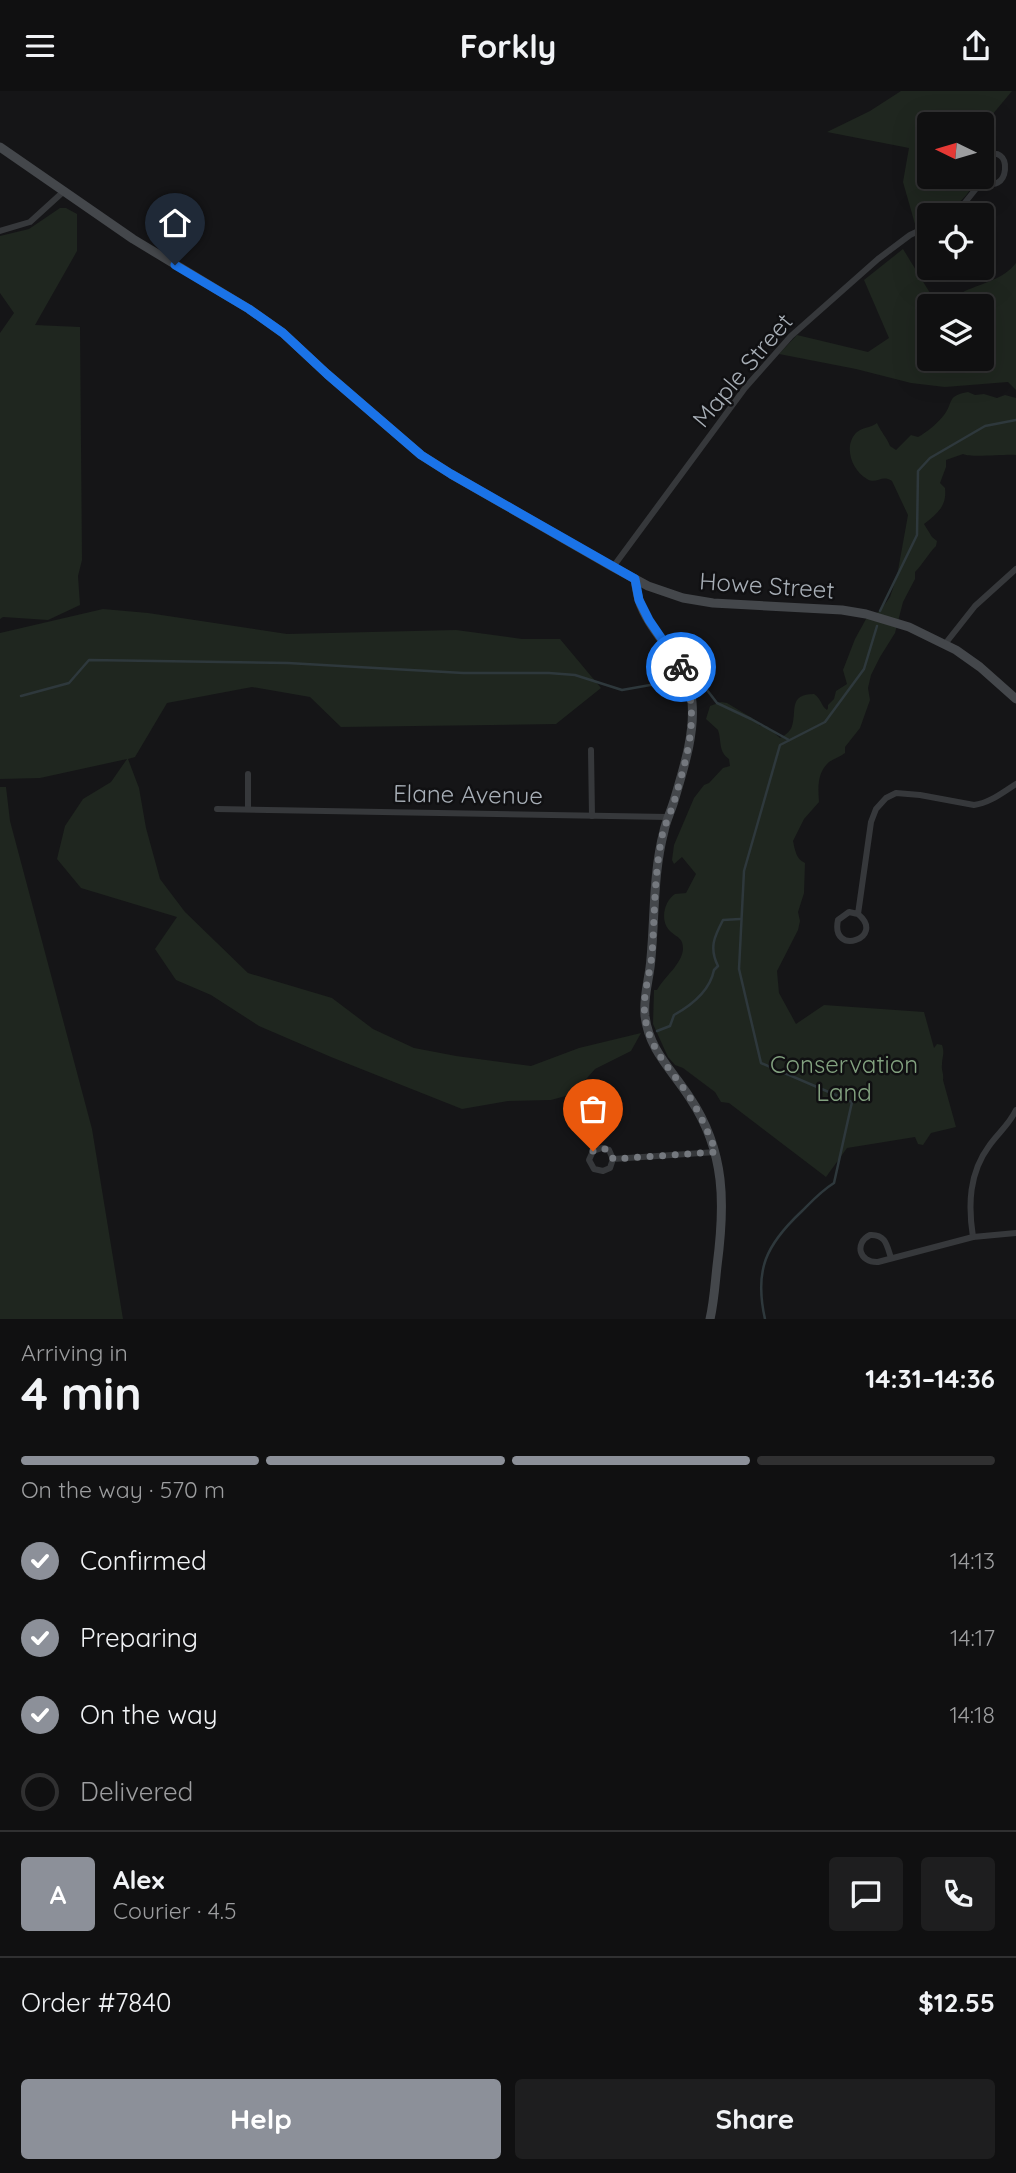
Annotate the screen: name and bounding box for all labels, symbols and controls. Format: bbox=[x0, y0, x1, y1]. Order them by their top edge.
text: Forkly bbox=[460, 26, 556, 66]
icon: menu bbox=[21, 27, 59, 65]
icon: share bbox=[957, 27, 995, 65]
north arrow bbox=[917, 112, 994, 189]
map controls bbox=[917, 112, 994, 371]
pin bbox=[145, 193, 205, 265]
button: locate bbox=[917, 203, 994, 280]
icon: home bbox=[156, 204, 194, 242]
button: layers bbox=[917, 294, 994, 371]
street label: Maple Street bbox=[686, 307, 798, 433]
street label: Howe Street bbox=[698, 565, 836, 605]
courier bbox=[646, 632, 716, 702]
icon: bike bbox=[662, 648, 700, 686]
street label: Elane Avenue bbox=[393, 778, 543, 810]
park label: Conservation Land bbox=[770, 1049, 918, 1107]
pin bbox=[563, 1079, 623, 1151]
icon: bag bbox=[574, 1090, 612, 1128]
text: Arriving in bbox=[21, 1338, 128, 1367]
text: 14:31–14:36 bbox=[865, 1362, 995, 1395]
text: 4 min bbox=[21, 1364, 142, 1422]
text: On the way · 570 m bbox=[21, 1475, 225, 1504]
icon: check bbox=[21, 1542, 59, 1580]
text: Confirmed bbox=[80, 1544, 207, 1577]
text: 14:13 bbox=[950, 1546, 995, 1575]
icon: check bbox=[21, 1619, 59, 1657]
text: Preparing bbox=[80, 1621, 198, 1654]
text: 14:17 bbox=[950, 1623, 995, 1652]
icon: check bbox=[21, 1696, 59, 1734]
text: On the way bbox=[80, 1698, 218, 1731]
text: 14:18 bbox=[949, 1700, 995, 1729]
text: Delivered bbox=[80, 1775, 193, 1808]
button: chat bbox=[829, 1857, 903, 1931]
button: phone bbox=[921, 1857, 995, 1931]
text: Alex bbox=[113, 1863, 164, 1896]
text: A bbox=[50, 1878, 66, 1911]
text: Courier · 4.5 bbox=[113, 1896, 237, 1925]
text: Order #7840 bbox=[21, 1986, 171, 2019]
text: $12.55 bbox=[918, 1986, 995, 2019]
button: Help bbox=[21, 2079, 501, 2159]
button: Share bbox=[515, 2079, 995, 2159]

